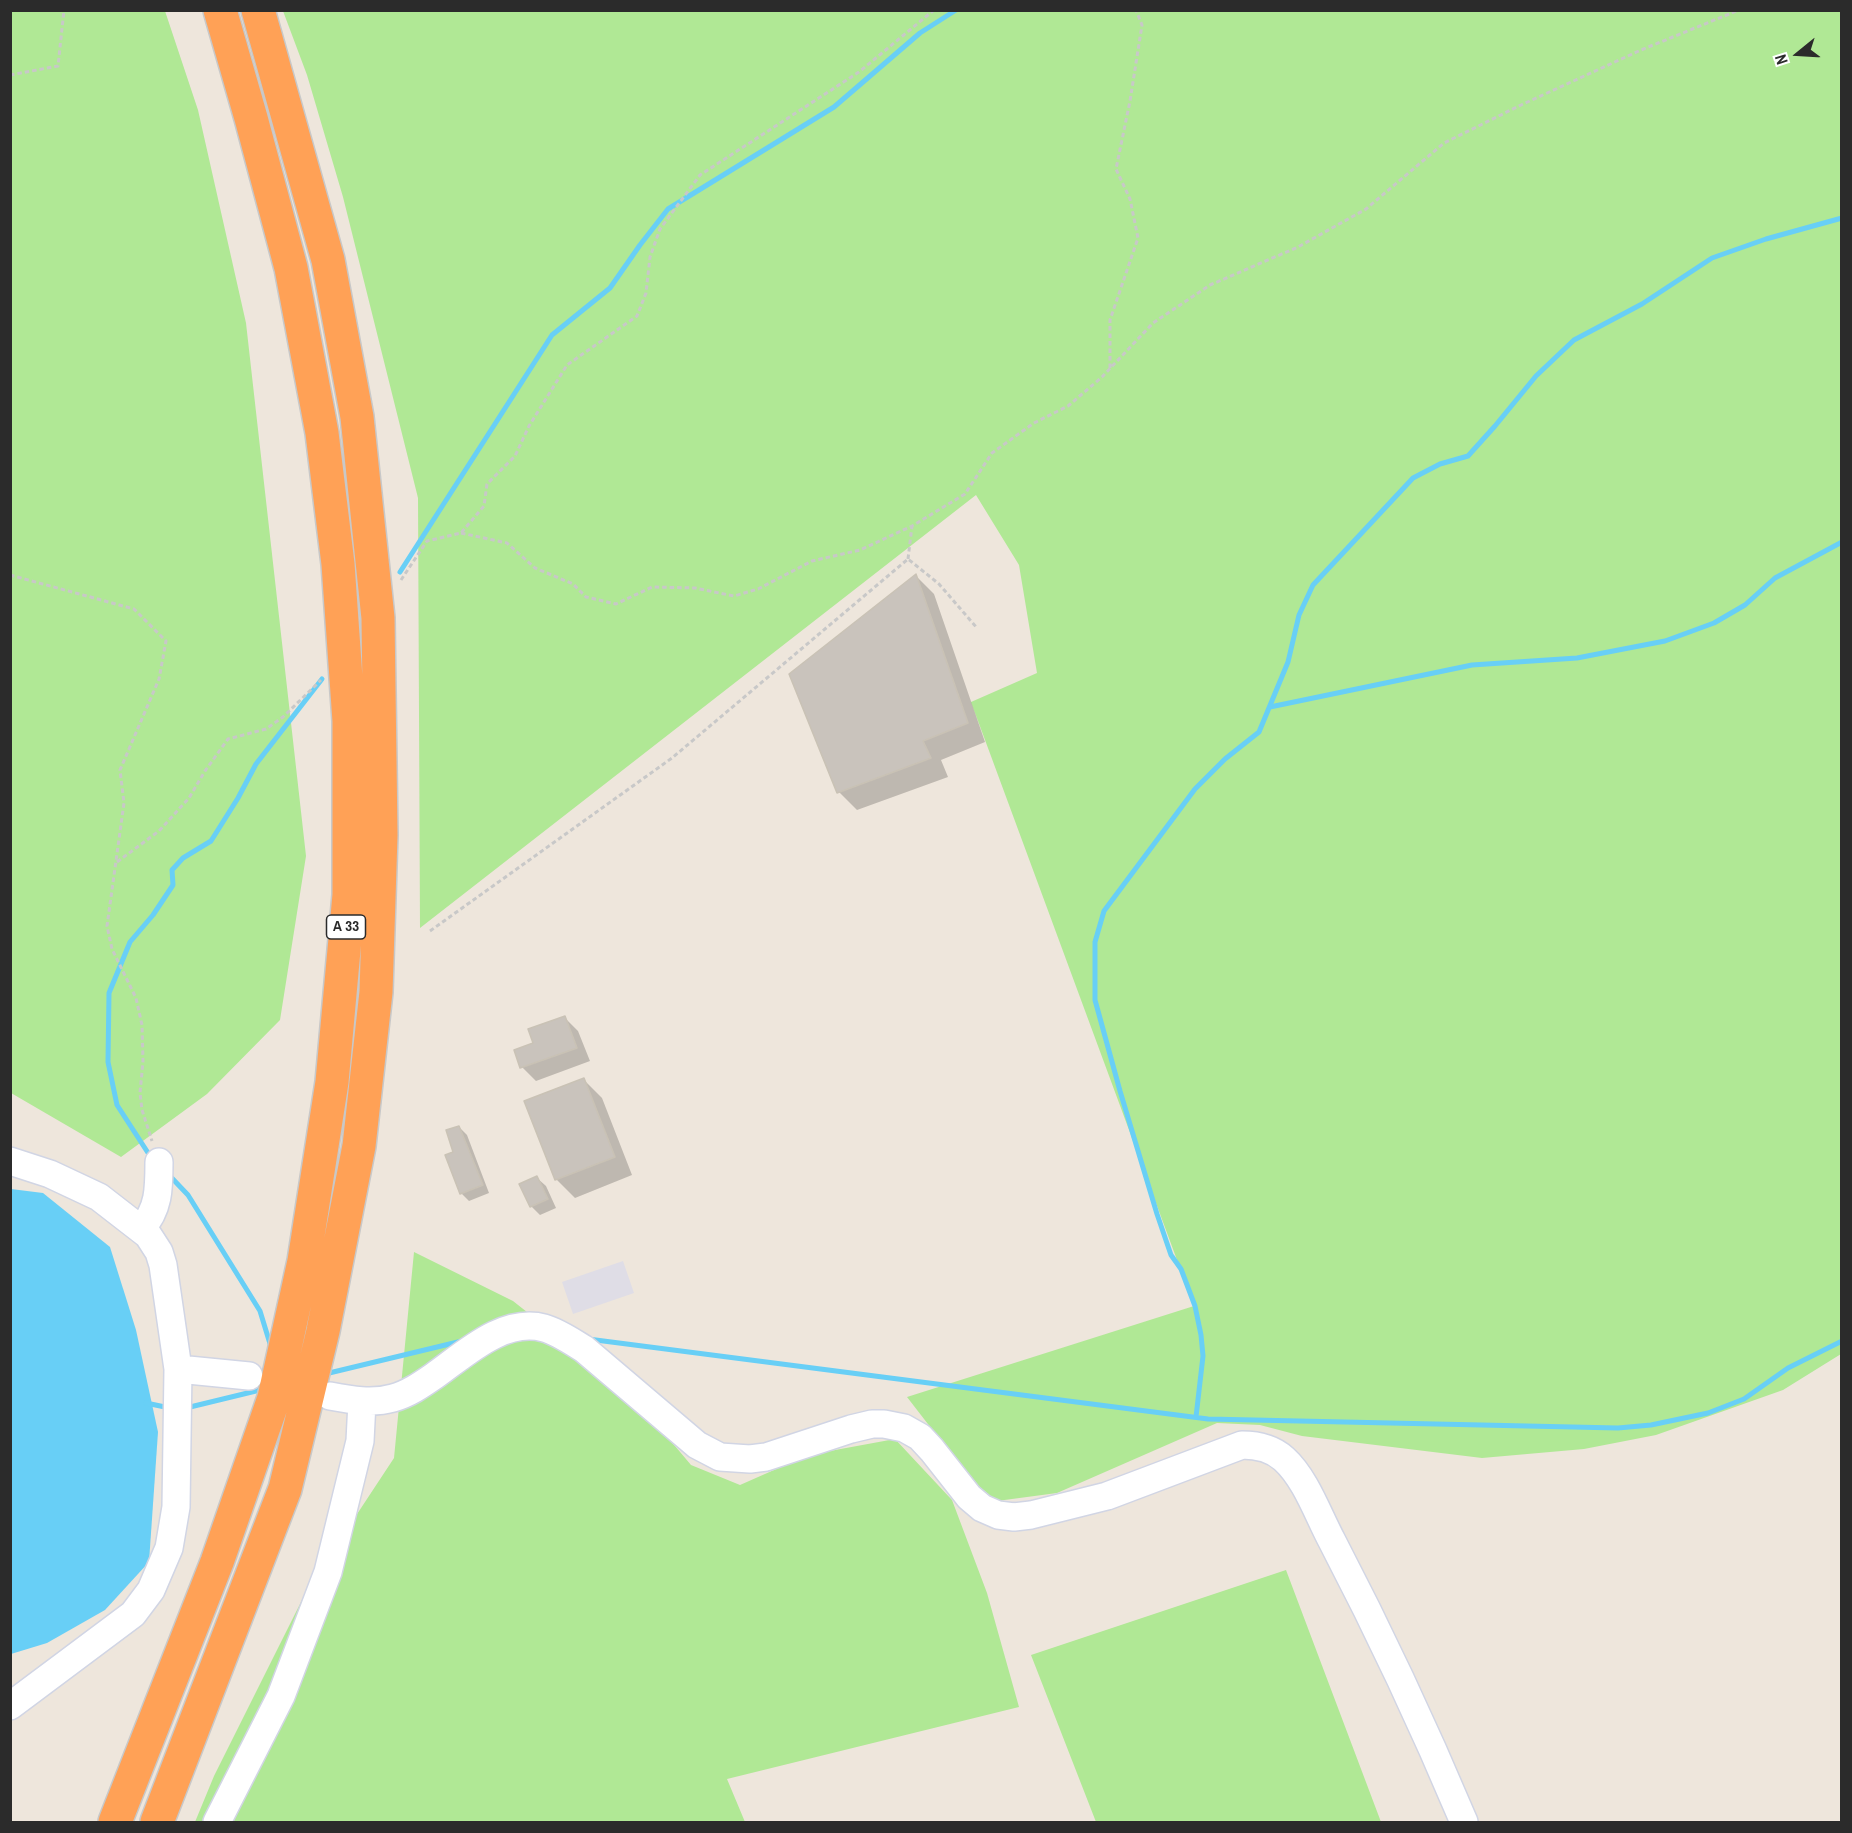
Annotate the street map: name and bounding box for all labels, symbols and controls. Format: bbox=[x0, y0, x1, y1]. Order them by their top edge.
north arrow bbox=[1768, 24, 1828, 84]
text: N bbox=[1769, 52, 1793, 67]
road number: A 33 bbox=[326, 915, 366, 939]

